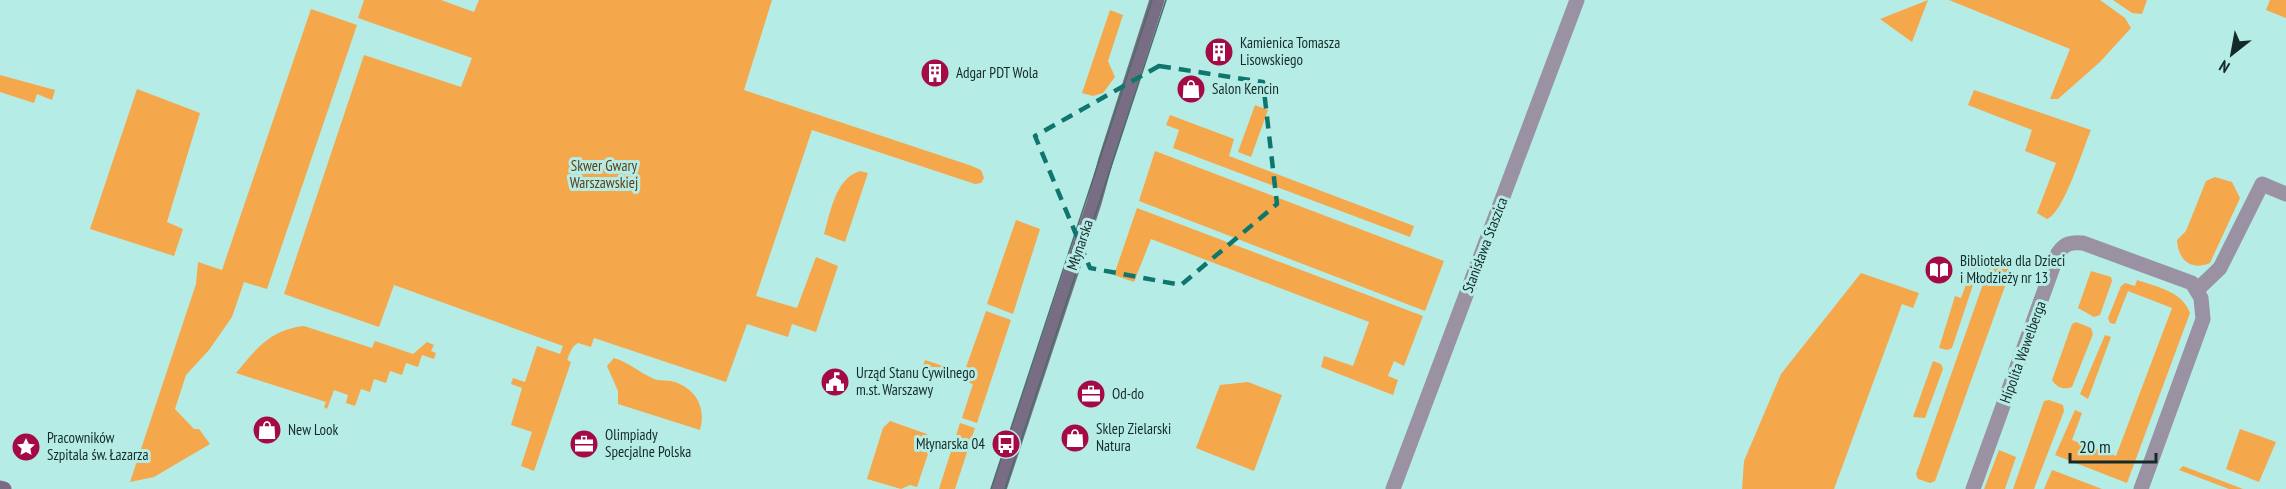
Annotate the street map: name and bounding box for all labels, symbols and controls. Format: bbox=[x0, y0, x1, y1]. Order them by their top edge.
north arrow bbox=[2202, 24, 2262, 84]
place label: Kamienica Tomasza Lisowskiego bbox=[1240, 33, 1340, 69]
building icon: Kamienica Tomasza Lisowskiego bbox=[1203, 36, 1235, 68]
text: N bbox=[2215, 56, 2233, 78]
building icon: Adgar PDT Wola bbox=[919, 57, 951, 89]
place label: Adgar PDT Wola bbox=[956, 63, 1038, 82]
shop icon: Salon Kencin bbox=[1175, 73, 1207, 105]
place label: Salon Kencin bbox=[1212, 79, 1279, 98]
park label: Skwer Gwary Warszawskiej bbox=[570, 156, 638, 192]
street label: Stanisława Staszica bbox=[1458, 194, 1511, 295]
street label: Młynarska bbox=[1062, 217, 1097, 273]
place label: Biblioteka dla Dzieci i Młodzieży nr 13 bbox=[1960, 251, 2065, 287]
library icon: Biblioteka dla Dzieci i Młodzieży nr 13 bbox=[1923, 254, 1955, 286]
street label: Hipolita Wawelberga bbox=[1995, 298, 2050, 406]
place label: Urząd Stanu Cywilnego m.st. Warszawy bbox=[856, 363, 975, 399]
public building icon: Urząd Stanu Cywilnego m.st. Warszawy bbox=[819, 366, 851, 398]
office icon: Od-do bbox=[1075, 378, 1107, 410]
place label: Od-do bbox=[1112, 384, 1144, 403]
shop icon: New Look bbox=[251, 414, 283, 446]
place label: Sklep Zielarski Natura bbox=[1096, 419, 1171, 455]
place label: New Look bbox=[288, 420, 338, 439]
shop icon: Sklep Zielarski Natura bbox=[1059, 422, 1091, 454]
place label: Olimpiady Specjalne Polska bbox=[605, 425, 691, 461]
scale bar bbox=[2070, 426, 2156, 464]
place label: Pracowników Szpitala św. Łazarza bbox=[47, 428, 148, 464]
office icon: Olimpiady Specjalne Polska bbox=[568, 428, 600, 460]
bus stop icon: Młynarska 04 bbox=[990, 428, 1022, 460]
place icon: Pracowników Szpitala św. Łazarza bbox=[10, 431, 42, 463]
place label: Młynarska 04 bbox=[916, 434, 985, 453]
text: 20 m bbox=[2079, 435, 2111, 458]

